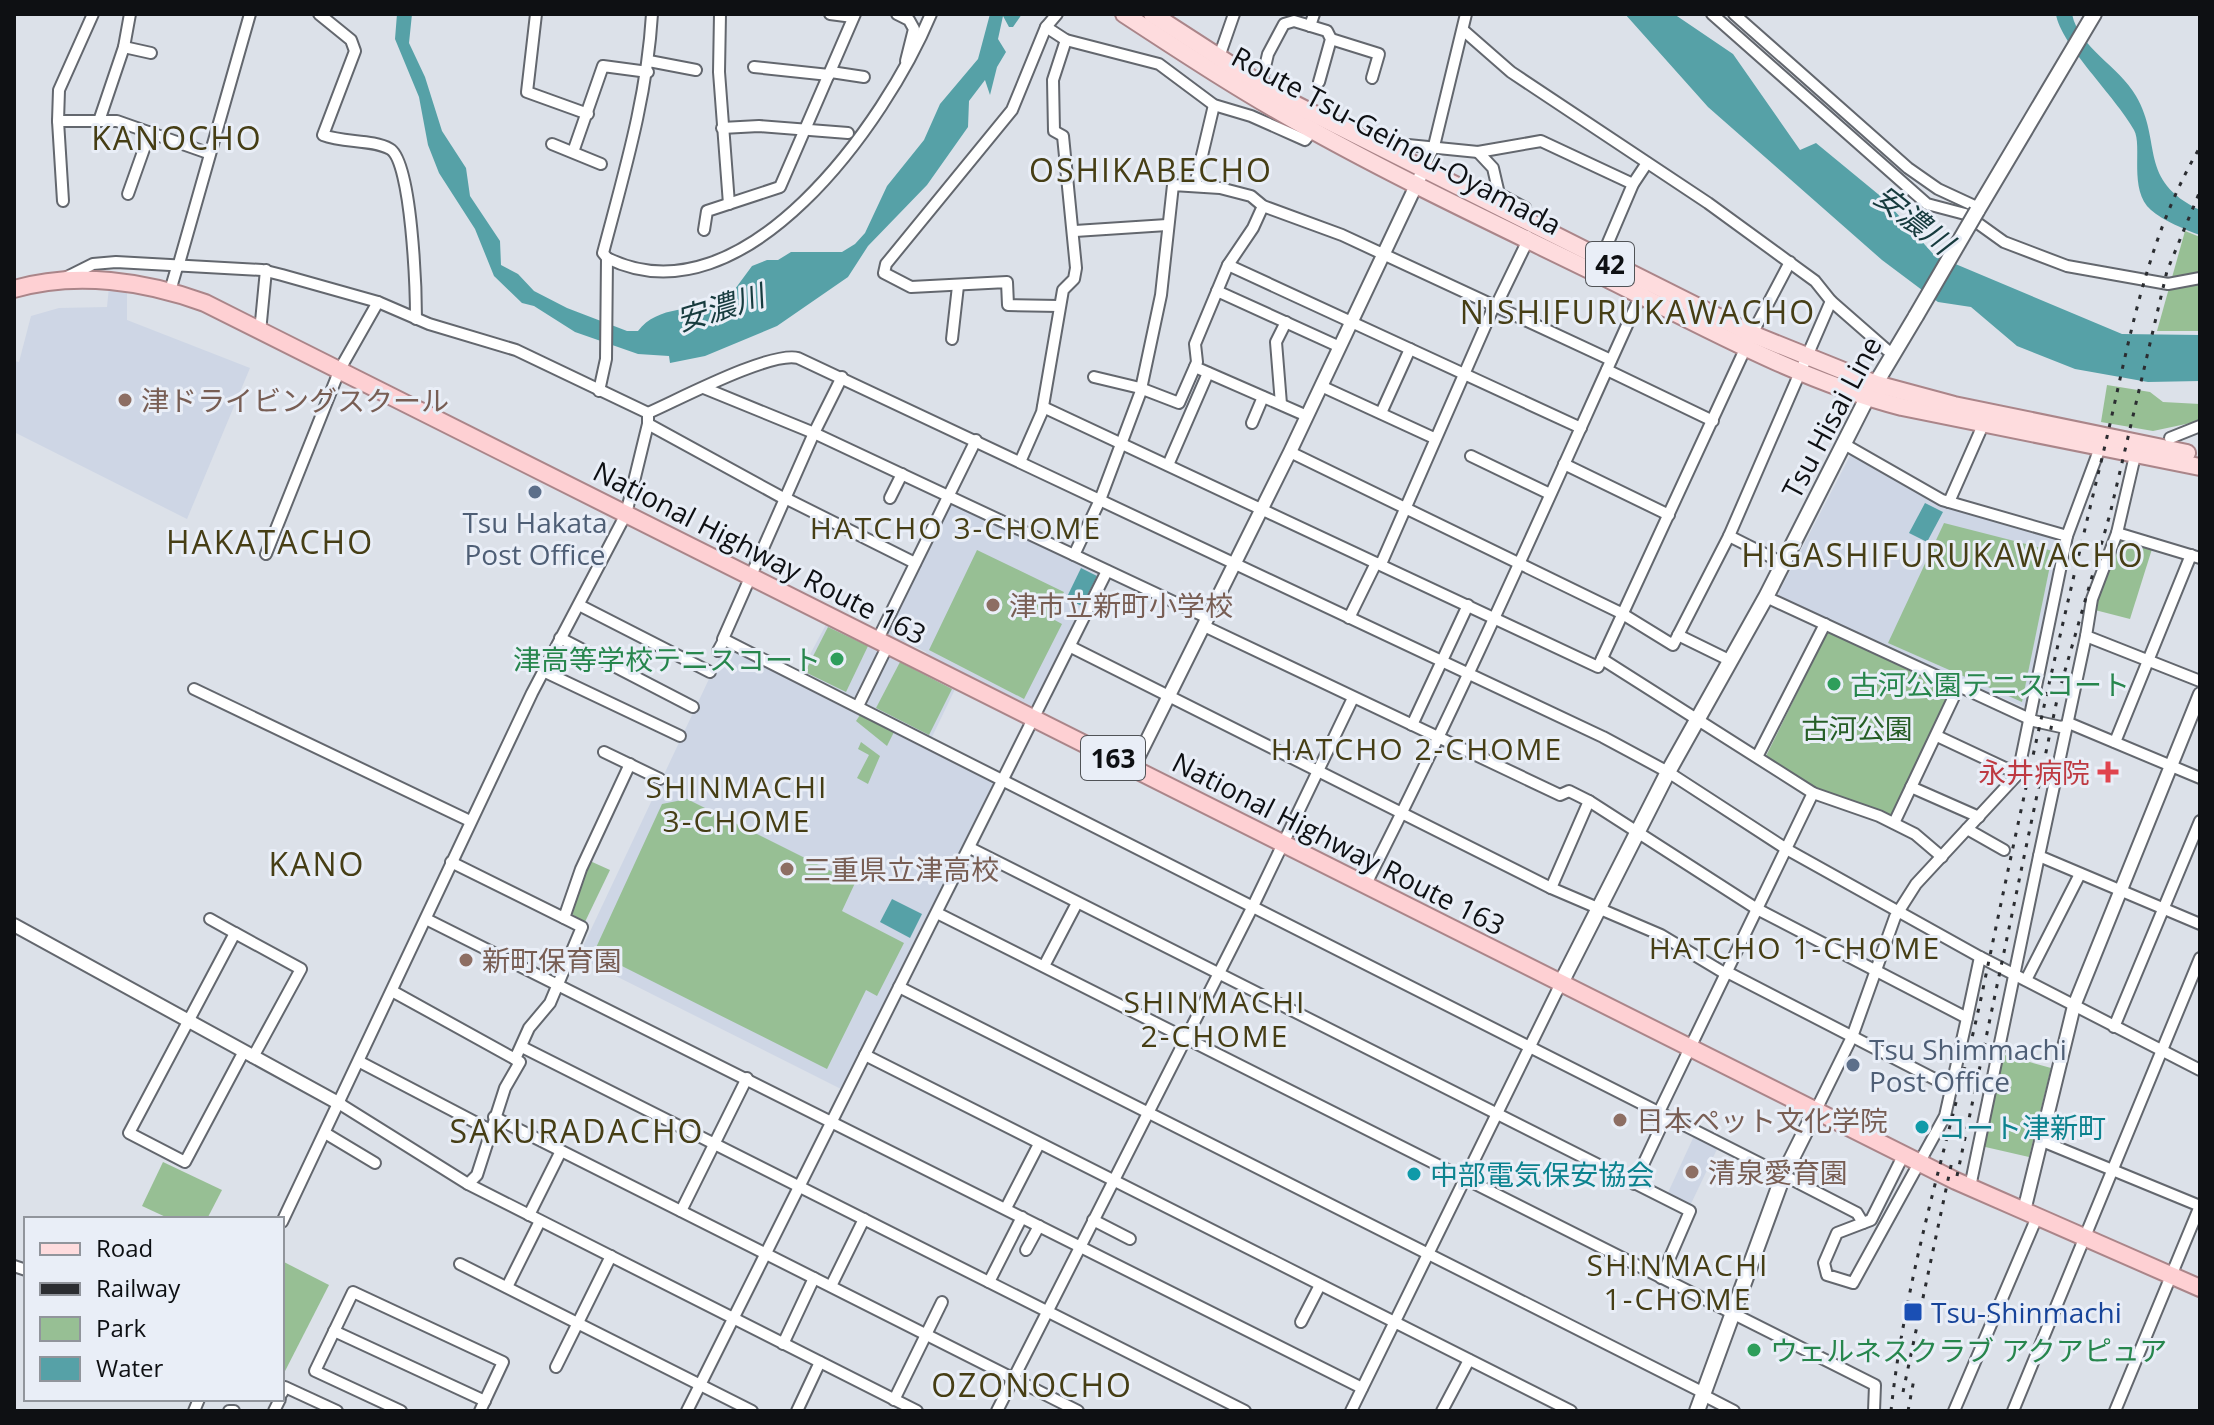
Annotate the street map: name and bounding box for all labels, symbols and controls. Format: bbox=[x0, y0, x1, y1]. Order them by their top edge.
street label: Route Tsu-Geinou-Oyamada bbox=[1226, 37, 1568, 243]
district label: KANOCHO bbox=[91, 116, 263, 159]
district label: OSHIKABECHO bbox=[1029, 148, 1273, 191]
water label: 安濃川 bbox=[1866, 175, 1964, 265]
road number: 42 bbox=[1586, 242, 1634, 286]
water label: 安濃川 bbox=[671, 273, 772, 340]
district label: NISHIFURUKAWACHO bbox=[1460, 290, 1816, 333]
street label: Tsu Hisai Line bbox=[1772, 329, 1890, 505]
place label: 津ドライビングスクール bbox=[141, 381, 449, 419]
marker: 津ドライビングスクール bbox=[116, 391, 134, 409]
street label: National Highway Route 163 bbox=[587, 451, 933, 653]
marker: Tsu Hakata Post Office bbox=[526, 483, 544, 501]
place label: Tsu Hakata Post Office bbox=[462, 503, 608, 573]
district label: HATCHO 3-CHOME bbox=[810, 507, 1102, 548]
district label: HAKATACHO bbox=[166, 520, 374, 563]
district label: HIGASHIFURUKAWACHO bbox=[1741, 533, 2145, 576]
place label: 津市立新町小学校 bbox=[1009, 586, 1233, 624]
marker: 津市立新町小学校 bbox=[984, 596, 1002, 614]
place label: 津高等学校テニスコート bbox=[513, 640, 821, 678]
marker: 津高等学校テニスコート bbox=[828, 650, 846, 668]
place label: 古河公園テニスコート bbox=[1850, 665, 2130, 703]
marker: 古河公園テニスコート bbox=[1825, 675, 1843, 693]
park label: 古河公園 bbox=[1801, 709, 1913, 747]
district label: HATCHO 2-CHOME bbox=[1271, 728, 1563, 769]
road number: 163 bbox=[1081, 736, 1145, 780]
street label: National Highway Route 163 bbox=[1166, 742, 1512, 944]
place label: 永井病院 bbox=[1978, 753, 2090, 791]
marker: 永井病院 bbox=[2097, 761, 2119, 783]
district label: SHINMACHI 3-CHOME bbox=[646, 766, 828, 841]
district label: KANO bbox=[269, 842, 365, 885]
place label: 三重県立津高校 bbox=[803, 850, 999, 888]
marker: 三重県立津高校 bbox=[778, 860, 796, 878]
district label: HATCHO 1-CHOME bbox=[1649, 927, 1941, 968]
place label: 新町保育園 bbox=[482, 941, 622, 979]
marker: 新町保育園 bbox=[457, 951, 475, 969]
district label: SHINMACHI 2-CHOME bbox=[1124, 981, 1306, 1056]
place label: Tsu Shimmachi Post Office bbox=[1869, 1030, 2067, 1100]
marker: Tsu Shimmachi Post Office bbox=[1844, 1056, 1862, 1074]
place label: 日本ペット文化学院 bbox=[1636, 1101, 1888, 1139]
place label: コート津新町 bbox=[1938, 1108, 2106, 1146]
district label: SAKURADACHO bbox=[450, 1109, 704, 1152]
marker: 日本ペット文化学院 bbox=[1611, 1111, 1629, 1129]
marker: コート津新町 bbox=[1913, 1118, 1931, 1136]
place label: 清泉愛育園 bbox=[1708, 1153, 1848, 1191]
place label: 中部電気保安協会 bbox=[1430, 1155, 1654, 1193]
marker: 清泉愛育園 bbox=[1683, 1163, 1701, 1181]
marker: 中部電気保安協会 bbox=[1405, 1165, 1423, 1183]
legend bbox=[24, 1217, 284, 1401]
text: Road bbox=[96, 1231, 153, 1264]
district label: SHINMACHI 1-CHOME bbox=[1587, 1244, 1769, 1319]
text: Railway bbox=[96, 1271, 181, 1304]
place label: Tsu-Shinmachi bbox=[1931, 1293, 2122, 1331]
marker: Tsu-Shinmachi bbox=[1902, 1301, 1924, 1323]
text: Park bbox=[96, 1311, 147, 1344]
place label: ウェルネスクラブ アクアピュア bbox=[1770, 1331, 2167, 1369]
marker: ウェルネスクラブ アクアピュア bbox=[1745, 1341, 1763, 1359]
text: Water bbox=[96, 1351, 164, 1384]
district label: OZONOCHO bbox=[931, 1363, 1133, 1406]

